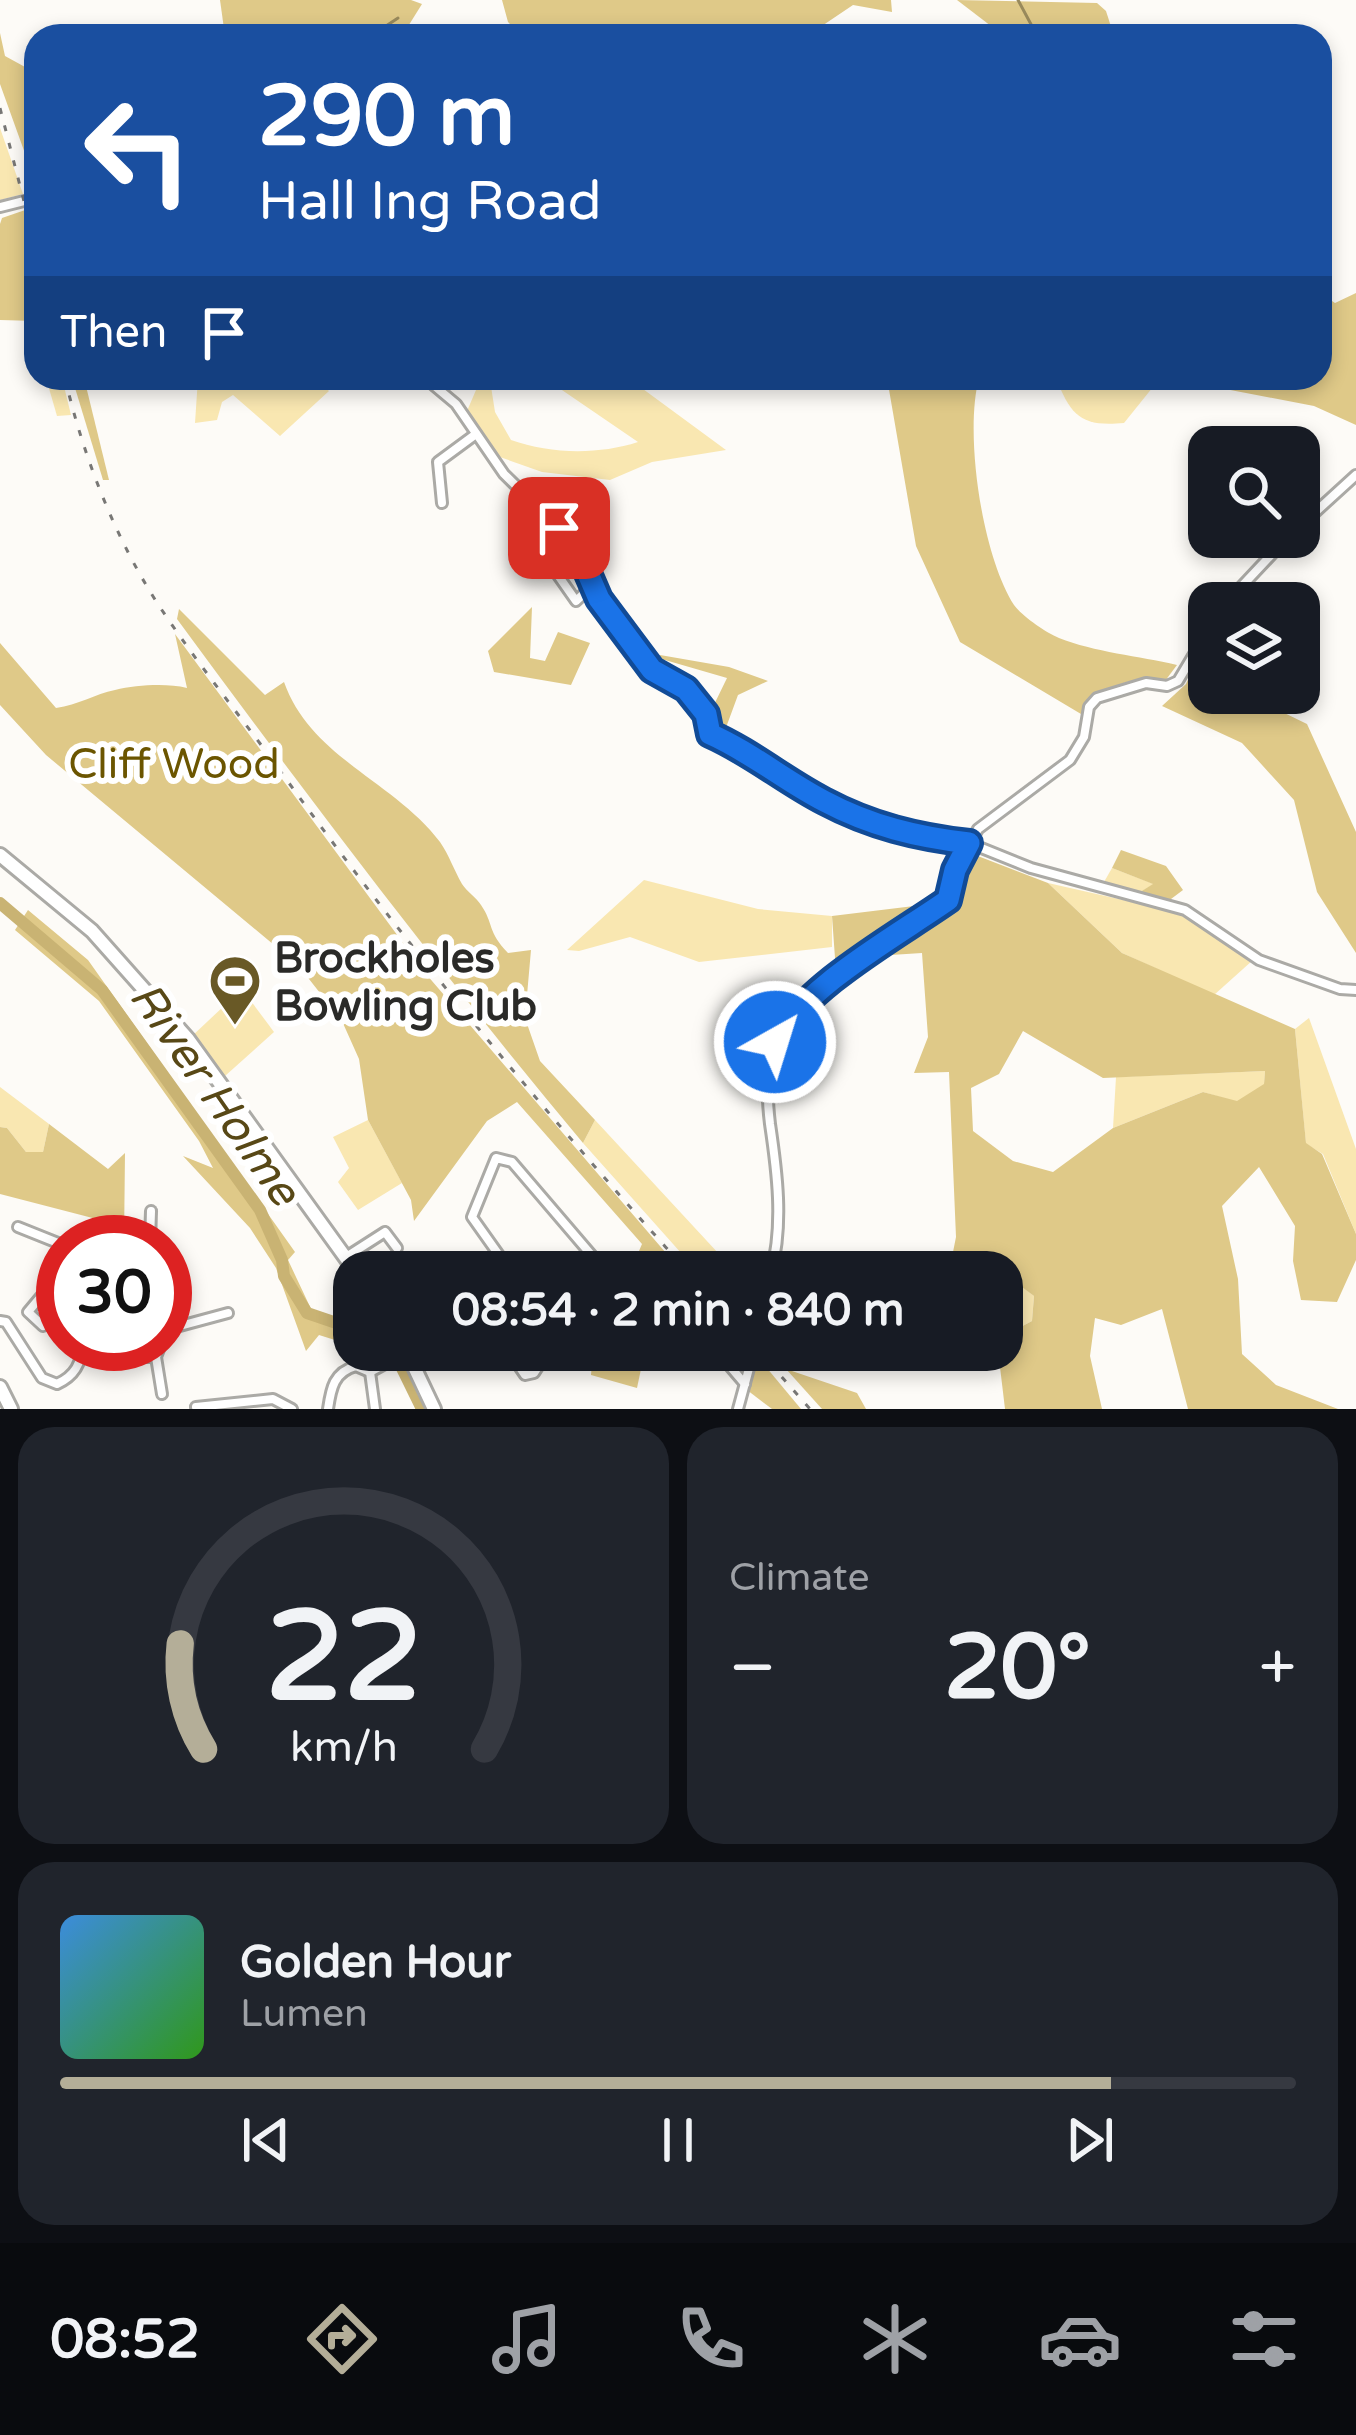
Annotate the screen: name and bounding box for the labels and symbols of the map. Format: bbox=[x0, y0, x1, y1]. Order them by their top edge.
pin bbox=[508, 477, 610, 579]
park label: Cliff Wood bbox=[68, 739, 280, 790]
place label: Brockholes Bowling Club bbox=[274, 933, 537, 1032]
sports icon: Brockholes Bowling Club bbox=[207, 953, 263, 1027]
water label: River Holme bbox=[118, 972, 312, 1218]
position arrow bbox=[712, 979, 838, 1105]
speed limit sign: 30 bbox=[36, 1215, 192, 1371]

